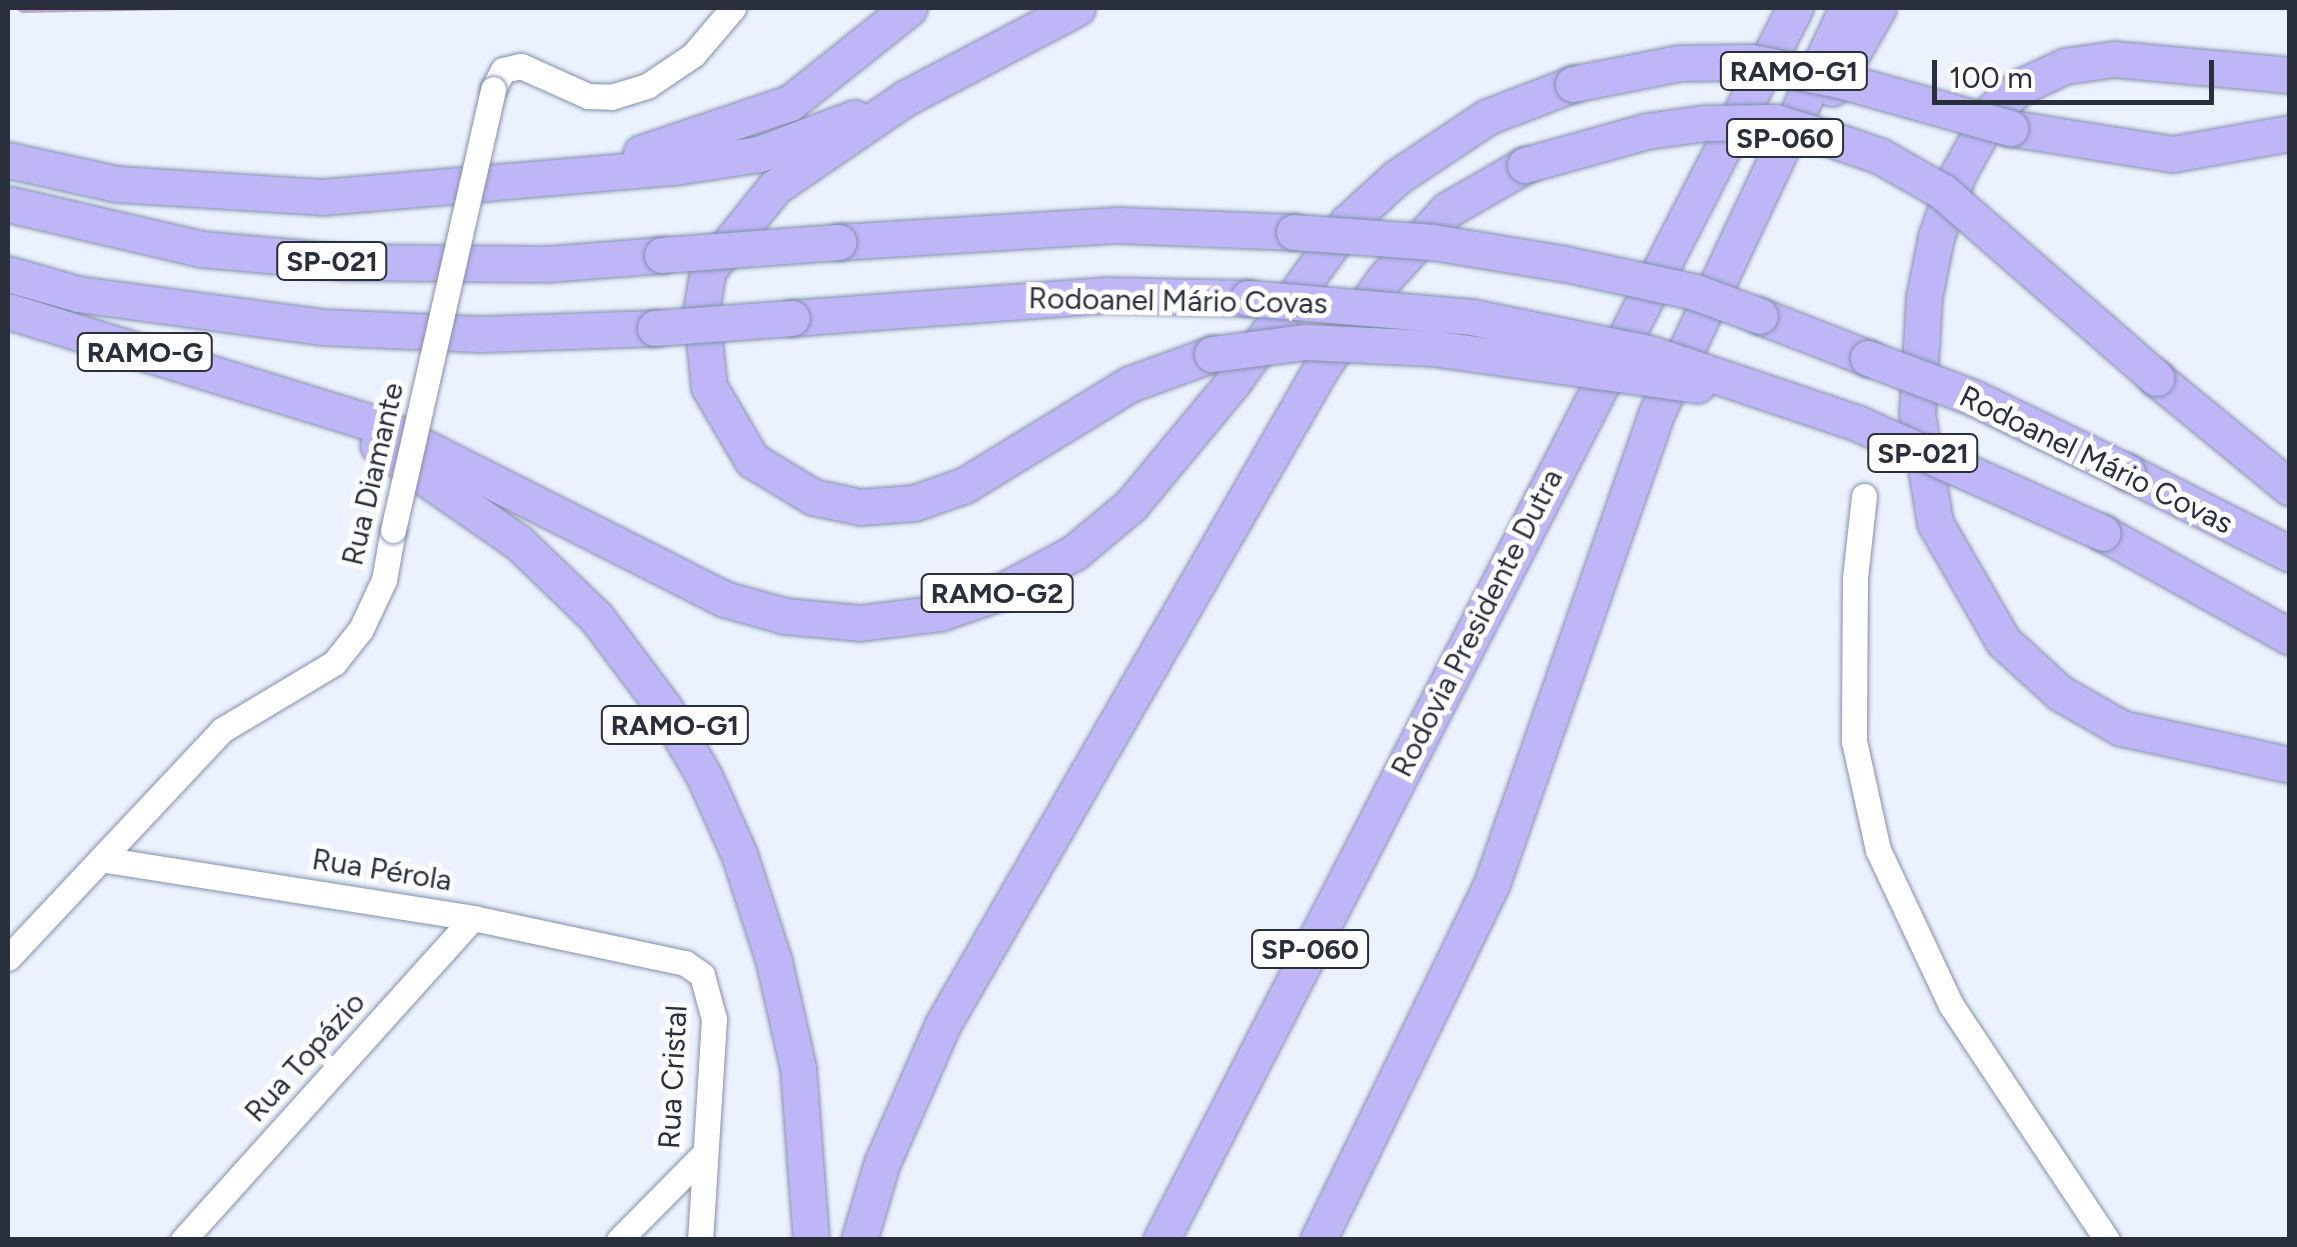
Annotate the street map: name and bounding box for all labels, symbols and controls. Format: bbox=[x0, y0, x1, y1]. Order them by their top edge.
scale bar bbox=[1937, 40, 2220, 102]
road number: RAMO-G1 bbox=[1719, 48, 1869, 94]
text: 100 m bbox=[1949, 59, 2033, 96]
road number: SP-060 bbox=[1725, 115, 1845, 161]
road number: SP-021 bbox=[274, 238, 390, 284]
street label: Rodoanel Mário Covas bbox=[1028, 280, 1328, 322]
road number: RAMO-G bbox=[75, 329, 215, 375]
street label: Rodoanel Mário Covas bbox=[1954, 378, 2238, 542]
street label: Rua Diamante bbox=[335, 379, 411, 569]
road number: SP-021 bbox=[1866, 430, 1980, 476]
street label: Rodovia Presidente Dutra bbox=[1384, 463, 1570, 783]
road number: RAMO-G2 bbox=[920, 570, 1074, 616]
road number: RAMO-G1 bbox=[600, 702, 750, 748]
street label: Rua Pérola bbox=[309, 841, 455, 899]
road number: SP-060 bbox=[1250, 926, 1370, 972]
street label: Rua Topázio bbox=[237, 985, 373, 1129]
street label: Rua Cristal bbox=[651, 1004, 695, 1150]

